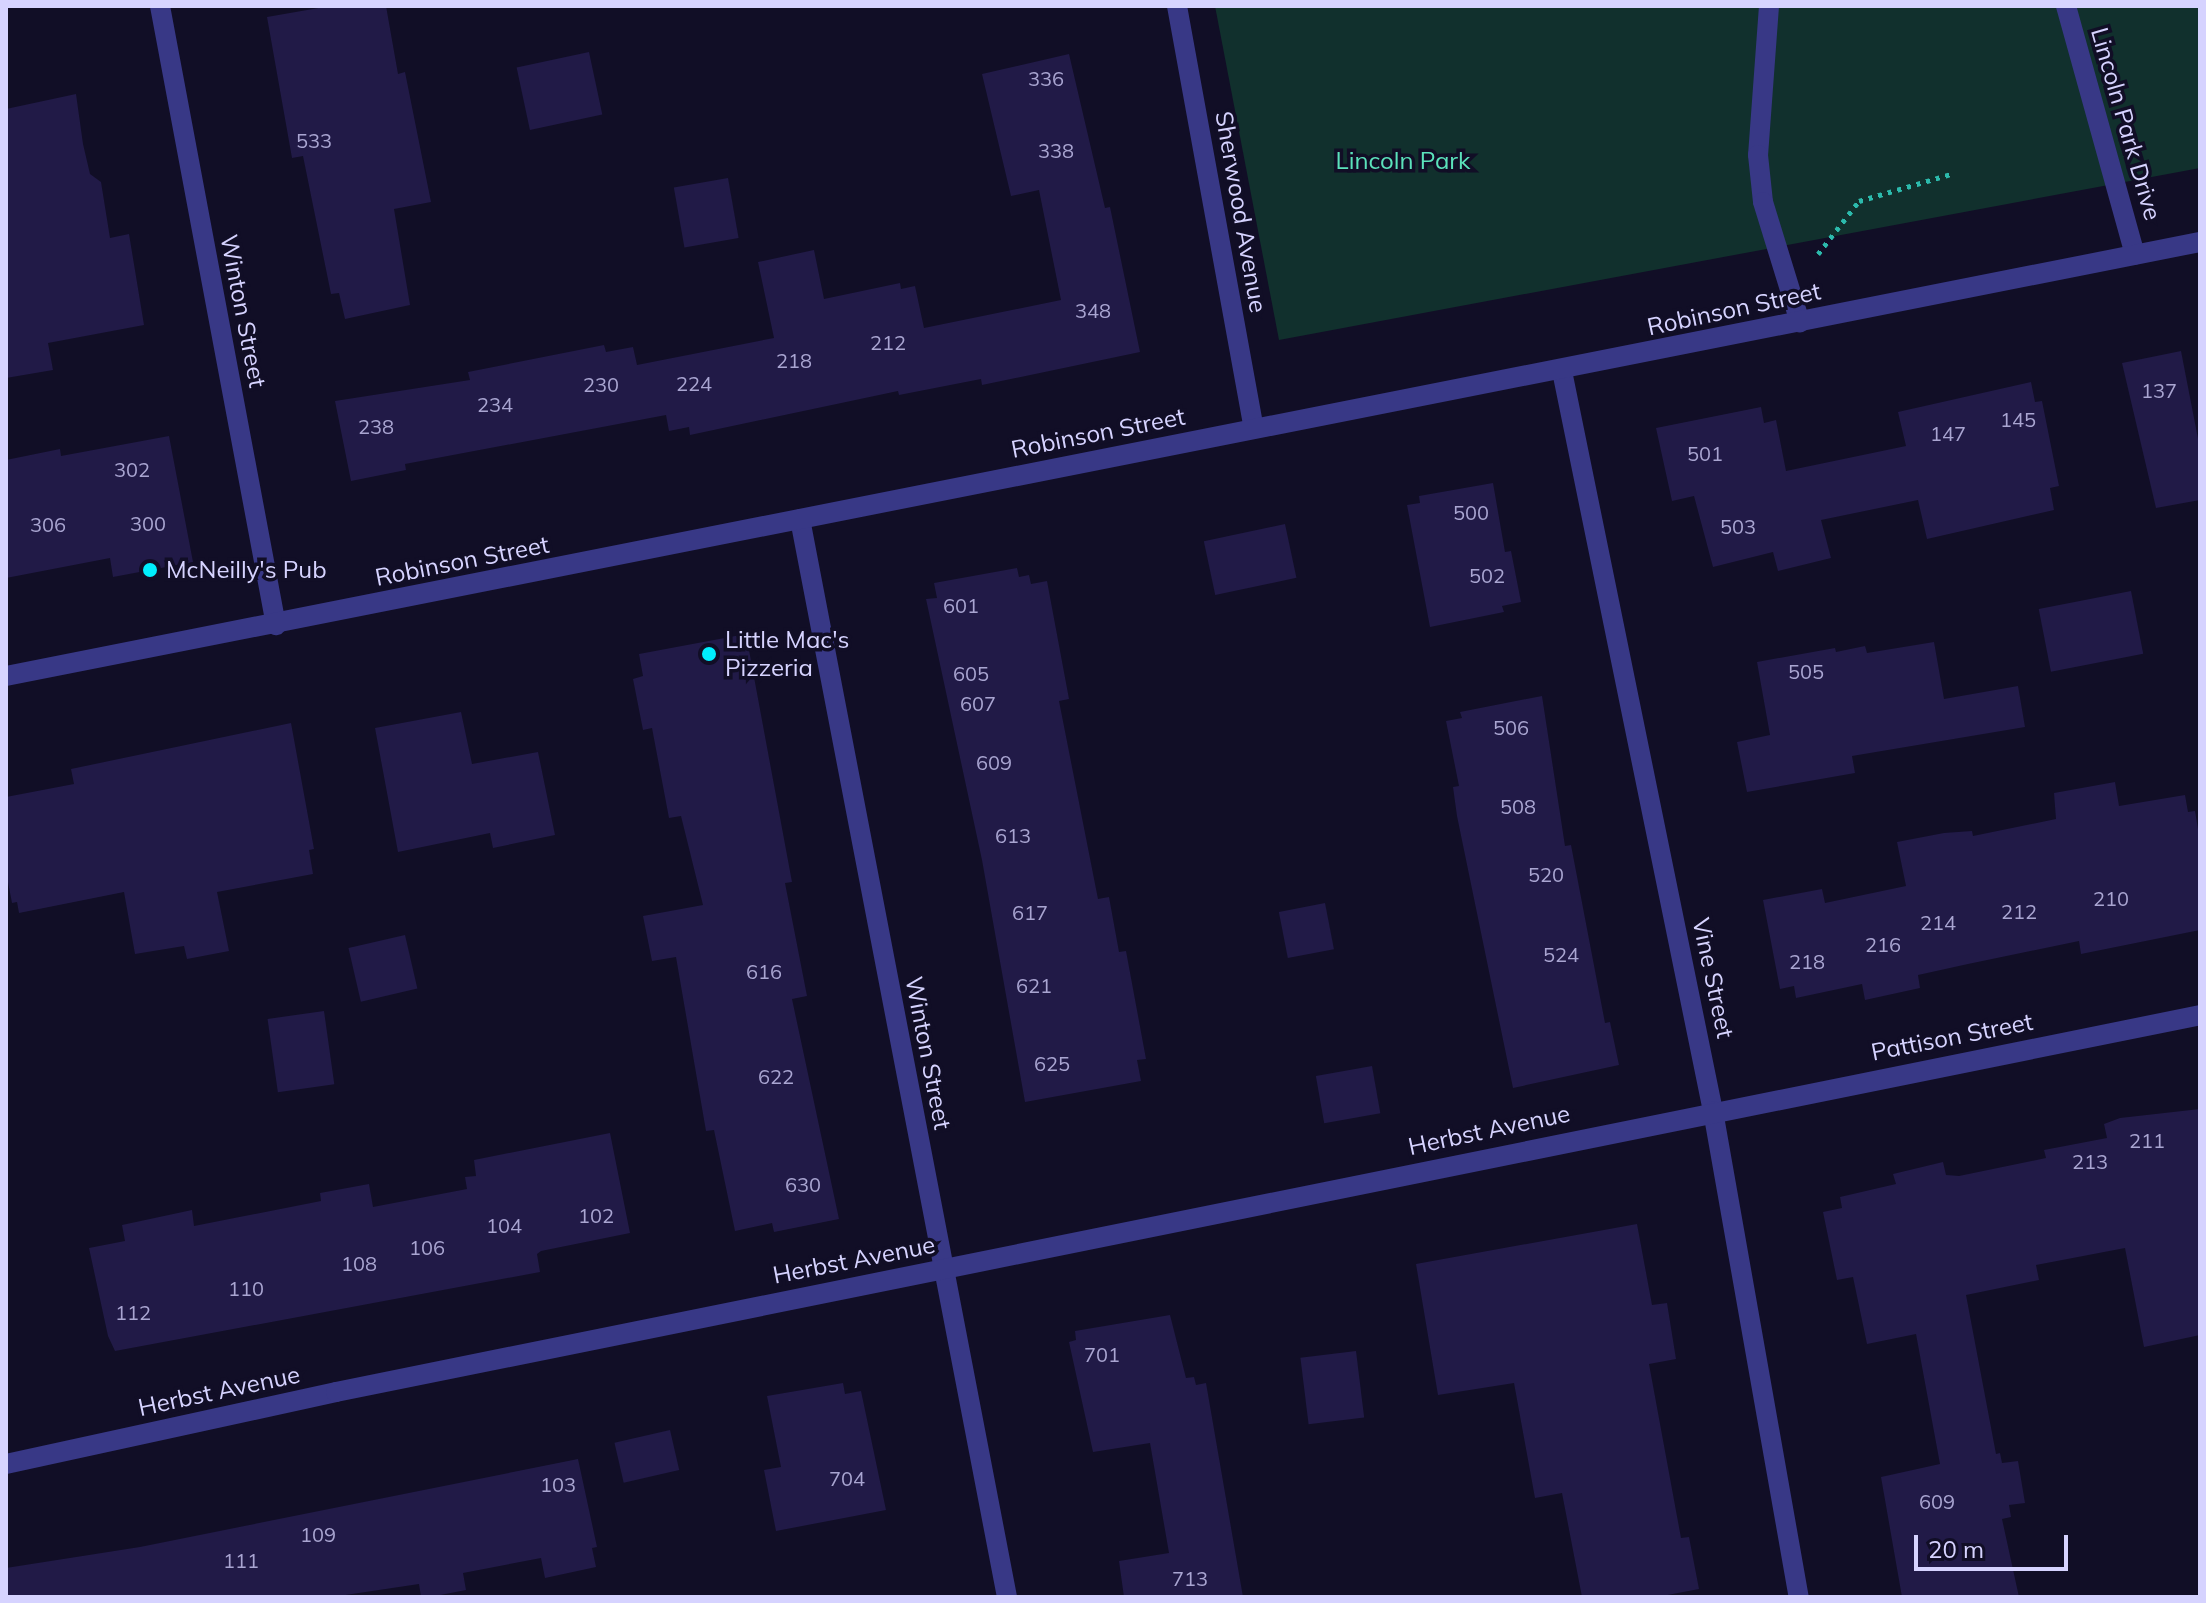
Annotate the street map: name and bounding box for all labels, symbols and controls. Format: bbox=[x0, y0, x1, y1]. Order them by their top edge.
street label: Lincoln Park Drive bbox=[2085, 24, 2167, 224]
house number: 336 bbox=[1028, 66, 1064, 90]
street label: Sherwood Avenue bbox=[1209, 109, 1273, 315]
house number: 533 bbox=[296, 128, 332, 152]
house number: 338 bbox=[1038, 138, 1074, 162]
park label: Lincoln Park bbox=[1336, 147, 1470, 175]
street label: Winton Street bbox=[214, 232, 272, 390]
street label: Robinson Street bbox=[1645, 277, 1823, 341]
house number: 348 bbox=[1075, 298, 1111, 322]
house number: 212 bbox=[870, 330, 906, 354]
house number: 218 bbox=[776, 348, 812, 372]
house number: 224 bbox=[676, 371, 712, 395]
house number: 230 bbox=[583, 372, 619, 396]
house number: 137 bbox=[2141, 378, 2177, 402]
house number: 234 bbox=[477, 392, 513, 416]
street label: Robinson Street bbox=[1009, 402, 1187, 464]
house number: 145 bbox=[2000, 407, 2036, 431]
house number: 238 bbox=[358, 414, 394, 438]
house number: 147 bbox=[1930, 421, 1966, 445]
house number: 501 bbox=[1687, 441, 1723, 465]
house number: 302 bbox=[114, 457, 150, 481]
house number: 500 bbox=[1453, 500, 1489, 524]
house number: 300 bbox=[130, 511, 166, 535]
house number: 306 bbox=[30, 512, 66, 536]
house number: 503 bbox=[1720, 514, 1756, 538]
street label: Robinson Street bbox=[373, 530, 551, 592]
place label: McNeilly's Pub bbox=[166, 556, 327, 584]
marker: McNeilly's Pub bbox=[141, 561, 159, 579]
house number: 502 bbox=[1469, 563, 1505, 587]
house number: 601 bbox=[943, 593, 979, 617]
place label: Little Mac's Pizzeria bbox=[725, 626, 849, 682]
marker: Little Mac's Pizzeria bbox=[700, 645, 718, 663]
house number: 505 bbox=[1788, 659, 1824, 683]
house number: 605 bbox=[953, 661, 989, 685]
house number: 607 bbox=[960, 691, 996, 715]
house number: 506 bbox=[1493, 715, 1529, 739]
house number: 609 bbox=[976, 750, 1012, 774]
house number: 508 bbox=[1500, 794, 1536, 818]
house number: 613 bbox=[995, 823, 1031, 847]
house number: 520 bbox=[1528, 862, 1564, 886]
house number: 210 bbox=[2093, 886, 2129, 910]
house number: 212 bbox=[2001, 899, 2037, 923]
house number: 617 bbox=[1012, 900, 1048, 924]
house number: 214 bbox=[1920, 910, 1956, 934]
street label: Vine Street bbox=[1686, 915, 1740, 1041]
house number: 216 bbox=[1865, 932, 1901, 956]
house number: 524 bbox=[1543, 942, 1579, 966]
house number: 218 bbox=[1789, 949, 1825, 973]
house number: 616 bbox=[746, 959, 782, 983]
house number: 621 bbox=[1016, 973, 1052, 997]
street label: Winton Street bbox=[899, 974, 957, 1132]
street label: Pattison Street bbox=[1869, 1007, 2035, 1067]
house number: 625 bbox=[1034, 1051, 1070, 1075]
house number: 622 bbox=[758, 1064, 794, 1088]
street label: Herbst Avenue bbox=[1406, 1099, 1572, 1161]
house number: 211 bbox=[2129, 1128, 2165, 1152]
house number: 213 bbox=[2072, 1149, 2108, 1173]
house number: 630 bbox=[785, 1172, 821, 1196]
house number: 102 bbox=[578, 1203, 614, 1227]
house number: 104 bbox=[486, 1213, 522, 1237]
street label: Herbst Avenue bbox=[770, 1230, 938, 1290]
house number: 106 bbox=[409, 1235, 445, 1259]
house number: 108 bbox=[341, 1251, 377, 1275]
house number: 110 bbox=[228, 1276, 264, 1300]
house number: 112 bbox=[115, 1300, 151, 1324]
house number: 701 bbox=[1084, 1342, 1120, 1366]
street label: Herbst Avenue bbox=[136, 1360, 302, 1422]
house number: 704 bbox=[829, 1466, 865, 1490]
house number: 103 bbox=[540, 1472, 576, 1496]
house number: 609 bbox=[1919, 1489, 1955, 1513]
scale bar bbox=[1918, 1519, 2072, 1569]
house number: 109 bbox=[300, 1522, 336, 1546]
text: 20 m bbox=[1928, 1534, 1984, 1564]
house number: 111 bbox=[223, 1548, 259, 1572]
house number: 713 bbox=[1172, 1566, 1208, 1590]

